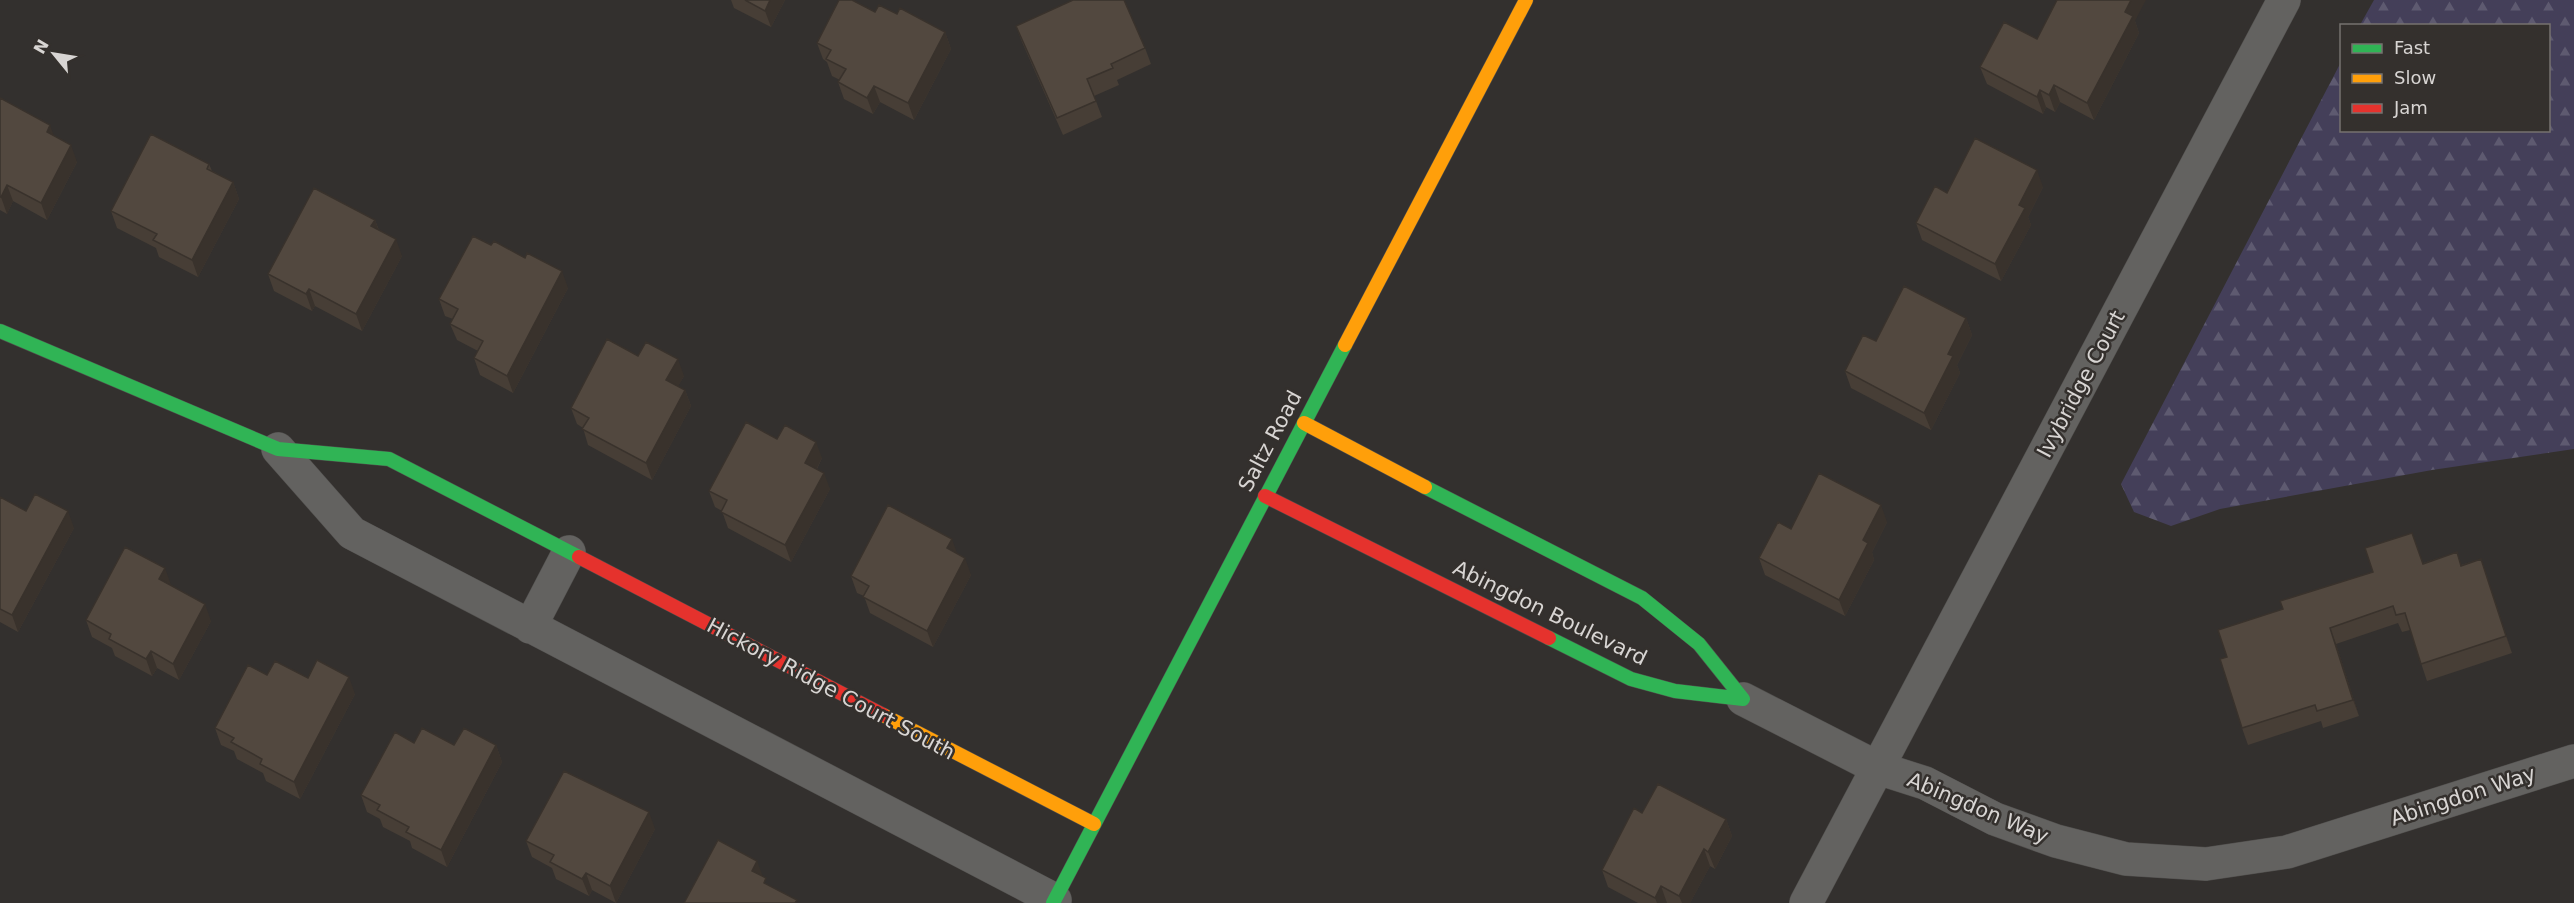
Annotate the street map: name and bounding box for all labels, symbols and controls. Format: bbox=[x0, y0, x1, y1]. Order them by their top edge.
north arrow bbox=[24, 24, 84, 84]
legend bbox=[2340, 24, 2550, 132]
text: N bbox=[30, 36, 53, 57]
text: Fast bbox=[2394, 37, 2430, 58]
text: Slow bbox=[2394, 67, 2436, 88]
text: Jam bbox=[2393, 97, 2428, 118]
street label: Ivybridge Court bbox=[2032, 306, 2130, 462]
street label: Saltz Road bbox=[1233, 387, 1307, 495]
street label: Abingdon Boulevard bbox=[1449, 556, 1651, 670]
street label: Hickory Ridge Court South bbox=[703, 613, 959, 765]
street label: Abingdon Way bbox=[2387, 761, 2539, 831]
street label: Abingdon Way bbox=[1904, 767, 2052, 849]

